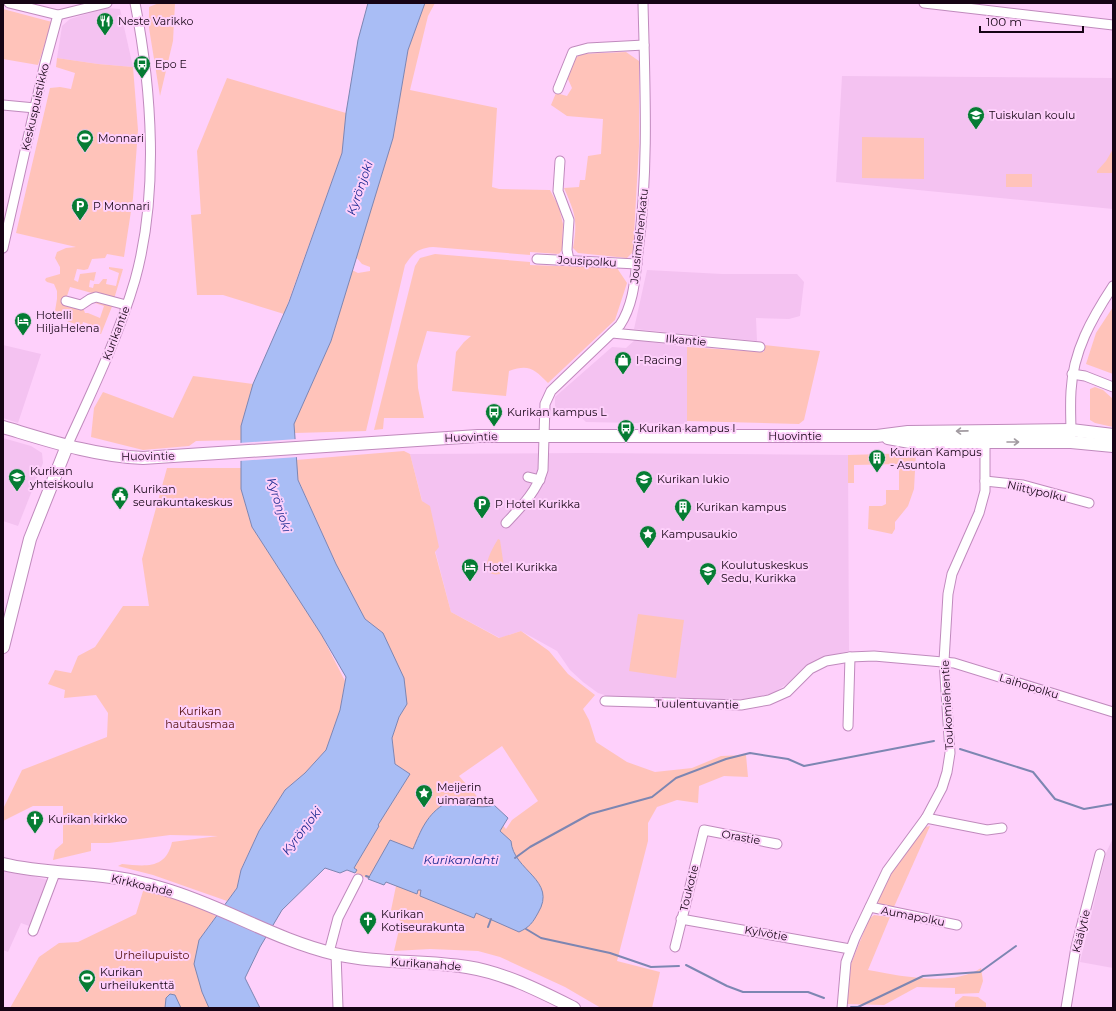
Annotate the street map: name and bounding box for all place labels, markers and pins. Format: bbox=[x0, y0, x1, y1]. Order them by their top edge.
restaurant icon: Neste Varikko bbox=[95, 11, 115, 36]
place label: Neste Varikko bbox=[118, 14, 194, 28]
bus stop icon: Epo E bbox=[132, 54, 152, 79]
place label: Epo E bbox=[155, 57, 187, 71]
school or university icon: Tuiskulan koulu bbox=[966, 105, 986, 130]
place label: Tuiskulan koulu bbox=[989, 108, 1076, 122]
sports icon: Monnari bbox=[75, 128, 95, 153]
place label: Monnari bbox=[98, 131, 144, 145]
parking icon: P Monnari bbox=[70, 196, 90, 221]
place label: P Monnari bbox=[93, 199, 150, 213]
place label: Hotelli HiljaHelena bbox=[36, 308, 99, 335]
hotel icon: Hotelli HiljaHelena bbox=[13, 311, 33, 336]
shop icon: I-Racing bbox=[613, 350, 633, 375]
place label: I-Racing bbox=[636, 353, 682, 367]
bus stop icon: Kurikan kampus L bbox=[484, 402, 504, 427]
place label: Kurikan kampus L bbox=[507, 405, 607, 419]
bus stop icon: Kurikan kampus I bbox=[616, 418, 636, 443]
place label: Kurikan kampus I bbox=[639, 421, 736, 435]
place label: Kurikan Kampus - Asuntola bbox=[890, 445, 982, 472]
building icon: Kurikan Kampus - Asuntola bbox=[867, 448, 887, 473]
place label: Kurikan yhteiskoulu bbox=[29, 464, 94, 491]
school or university icon: Kurikan yhteiskoulu bbox=[7, 467, 27, 492]
school or university icon: Kurikan lukio bbox=[634, 469, 654, 494]
place label: Kurikan lukio bbox=[657, 472, 729, 486]
place label: Kurikan seurakuntakeskus bbox=[133, 482, 233, 509]
public building icon: Kurikan seurakuntakeskus bbox=[110, 485, 130, 510]
parking icon: P Hotel Kurikka bbox=[472, 494, 492, 519]
place label: P Hotel Kurikka bbox=[495, 497, 580, 511]
building icon: Kurikan kampus bbox=[673, 497, 693, 522]
place label: Kurikan kampus bbox=[696, 500, 787, 514]
place icon: Kampusaukio bbox=[638, 524, 658, 549]
place label: Kampusaukio bbox=[661, 527, 737, 541]
hotel icon: Hotel Kurikka bbox=[460, 557, 480, 582]
place label: Koulutuskeskus Sedu, Kurikka bbox=[721, 558, 809, 585]
place label: Hotel Kurikka bbox=[483, 560, 557, 574]
school or university icon: Koulutuskeskus Sedu, Kurikka bbox=[698, 561, 718, 586]
place label: Meijerin uimaranta bbox=[437, 780, 494, 807]
place icon: Meijerin uimaranta bbox=[414, 783, 434, 808]
church icon: Kurikan kirkko bbox=[25, 809, 45, 834]
place label: Kurikan kirkko bbox=[48, 812, 127, 826]
place label: Kurikan Kotiseurakunta bbox=[381, 907, 465, 934]
church icon: Kurikan Kotiseurakunta bbox=[358, 910, 378, 935]
place label: Kurikan urheilukenttä bbox=[100, 965, 175, 992]
sports icon: Kurikan urheilukenttä bbox=[77, 968, 97, 993]

